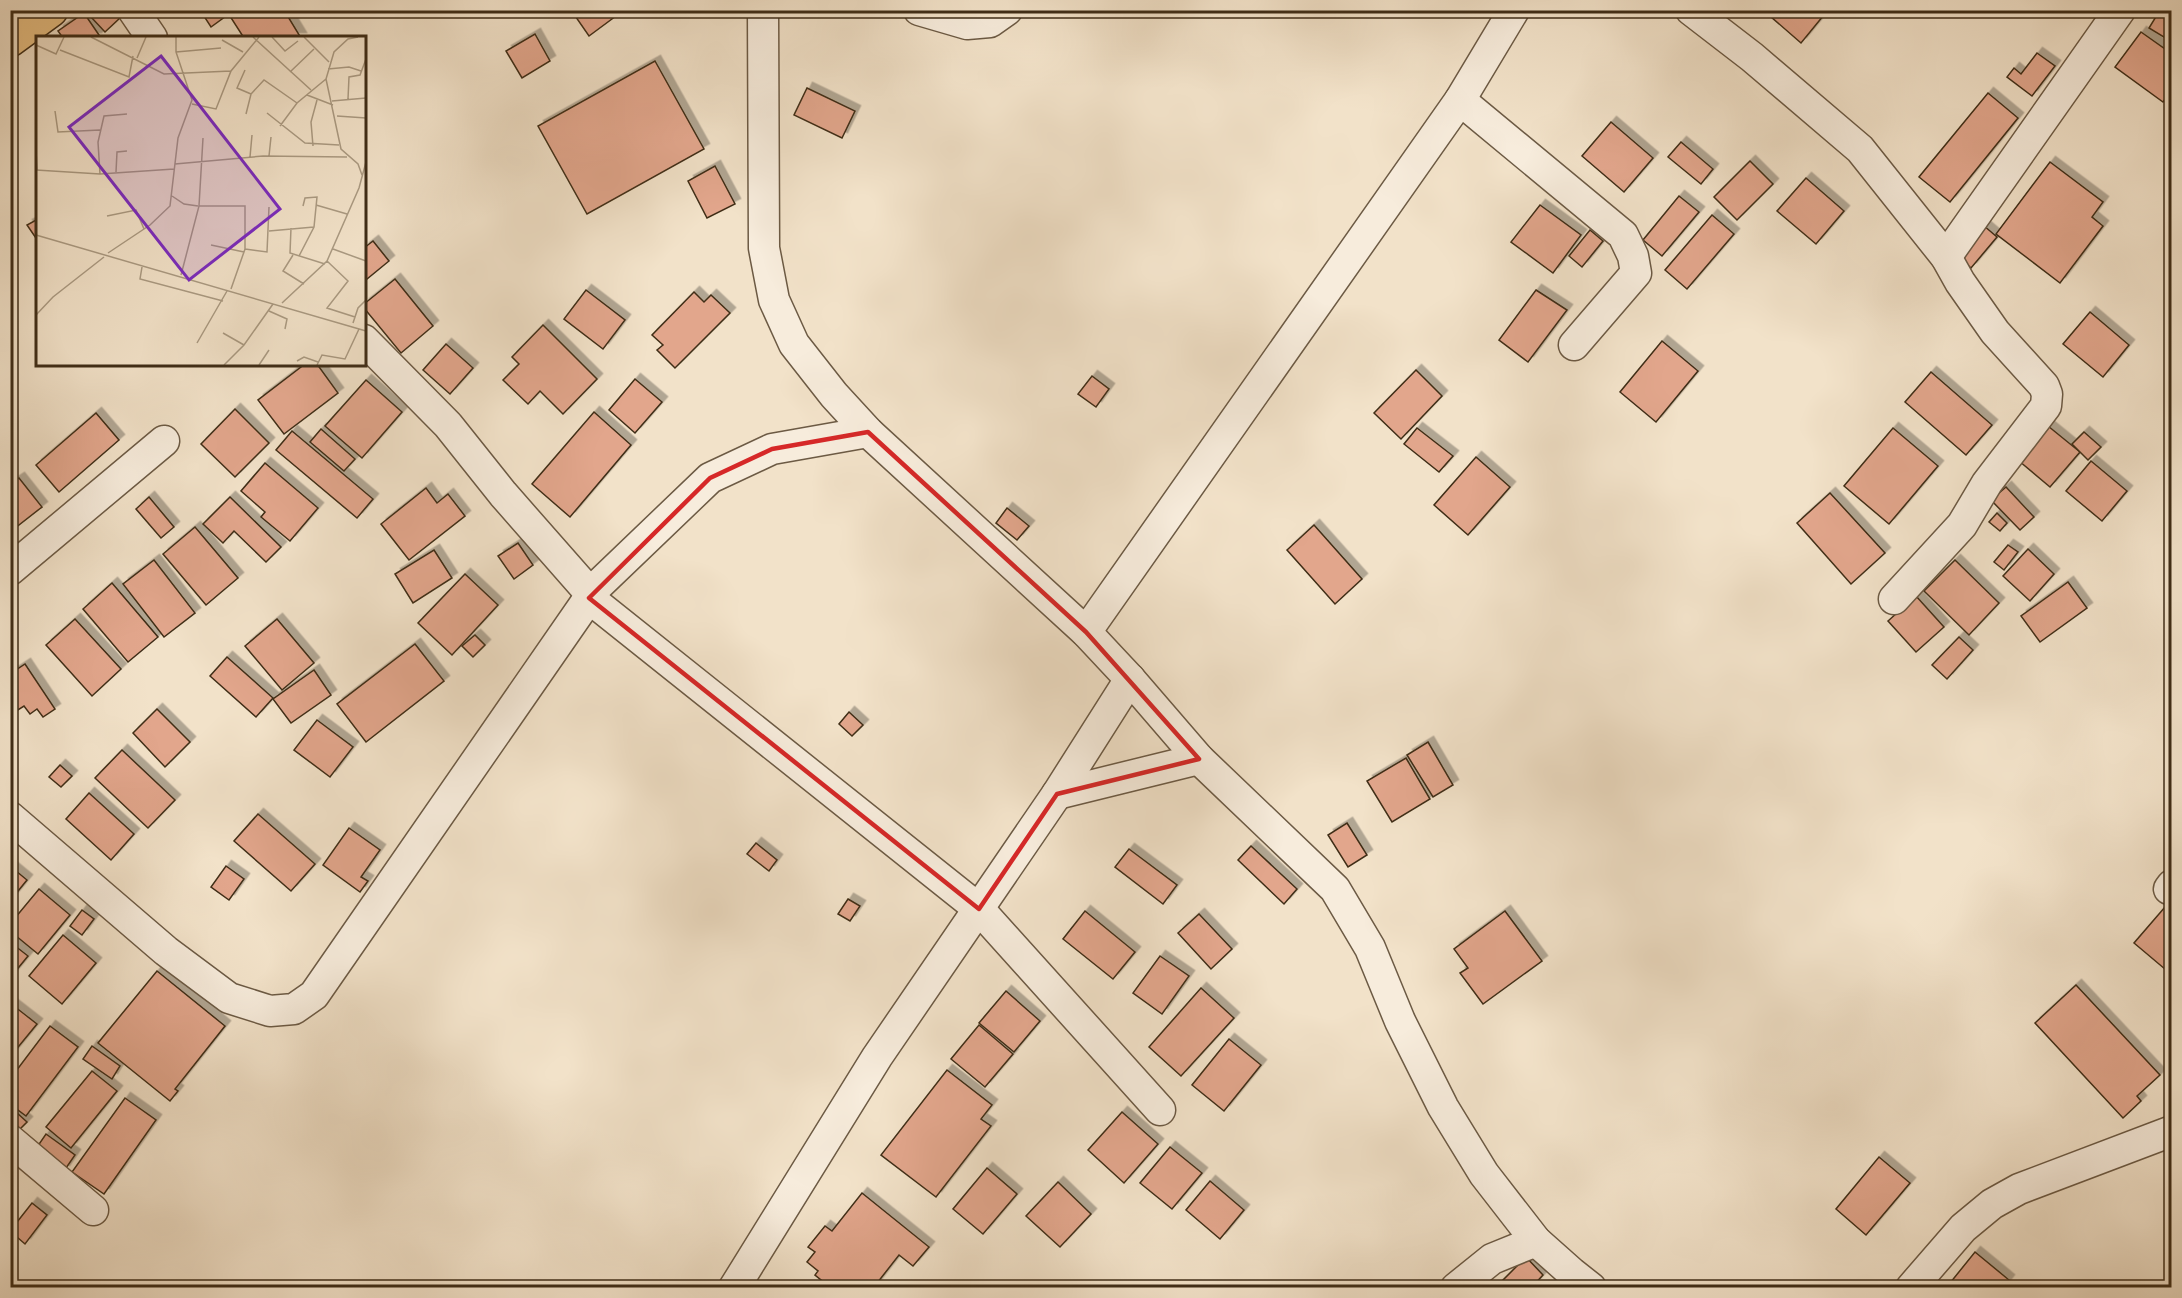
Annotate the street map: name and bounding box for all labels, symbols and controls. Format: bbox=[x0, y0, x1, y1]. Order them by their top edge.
inset map bbox=[36, 36, 366, 366]

